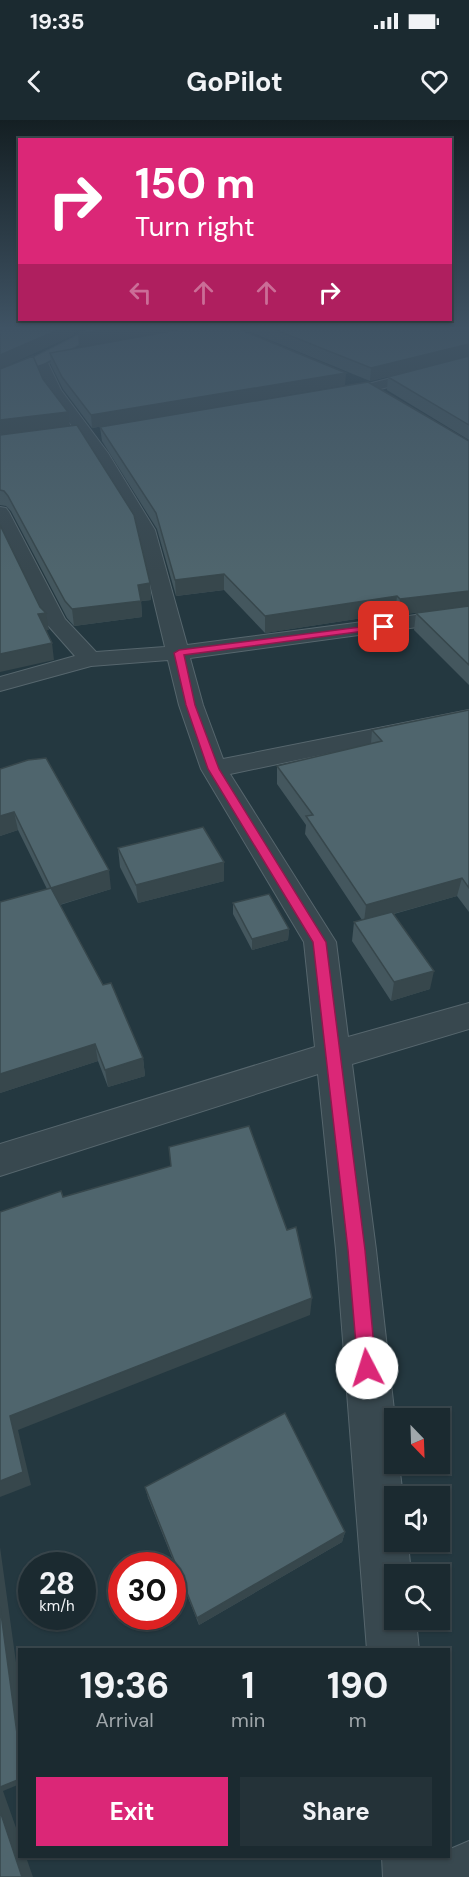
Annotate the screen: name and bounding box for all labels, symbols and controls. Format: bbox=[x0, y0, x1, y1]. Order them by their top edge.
text: 19:35 bbox=[30, 7, 85, 36]
text: GoPilot bbox=[186, 64, 283, 99]
icon: back bbox=[18, 65, 51, 98]
icon: heart bbox=[418, 65, 451, 98]
text: 150 m bbox=[135, 156, 255, 211]
icon: right bbox=[36, 162, 114, 240]
text: Turn right bbox=[135, 209, 255, 244]
icon: left bbox=[124, 276, 157, 309]
icon: ahead bbox=[187, 276, 220, 309]
icon: ahead bbox=[250, 276, 283, 309]
icon: right bbox=[313, 276, 346, 309]
pin bbox=[358, 601, 409, 652]
icon: arrive bbox=[367, 610, 400, 643]
position arrow bbox=[335, 1336, 399, 1400]
north arrow bbox=[384, 1408, 450, 1474]
map controls bbox=[384, 1408, 450, 1630]
button: sound bbox=[384, 1486, 450, 1552]
speed limit sign: 30 bbox=[108, 1552, 186, 1630]
text: 28 bbox=[39, 1564, 75, 1603]
button: search bbox=[384, 1564, 450, 1630]
text: km/h bbox=[39, 1596, 75, 1616]
text: 19:36 bbox=[80, 1662, 169, 1709]
text: 1 bbox=[242, 1662, 255, 1709]
text: 190 bbox=[327, 1662, 388, 1709]
text: Arrival bbox=[95, 1707, 154, 1733]
text: min bbox=[231, 1707, 265, 1733]
text: m bbox=[349, 1707, 367, 1733]
button: Exit bbox=[36, 1777, 228, 1846]
button: Share bbox=[240, 1777, 432, 1846]

